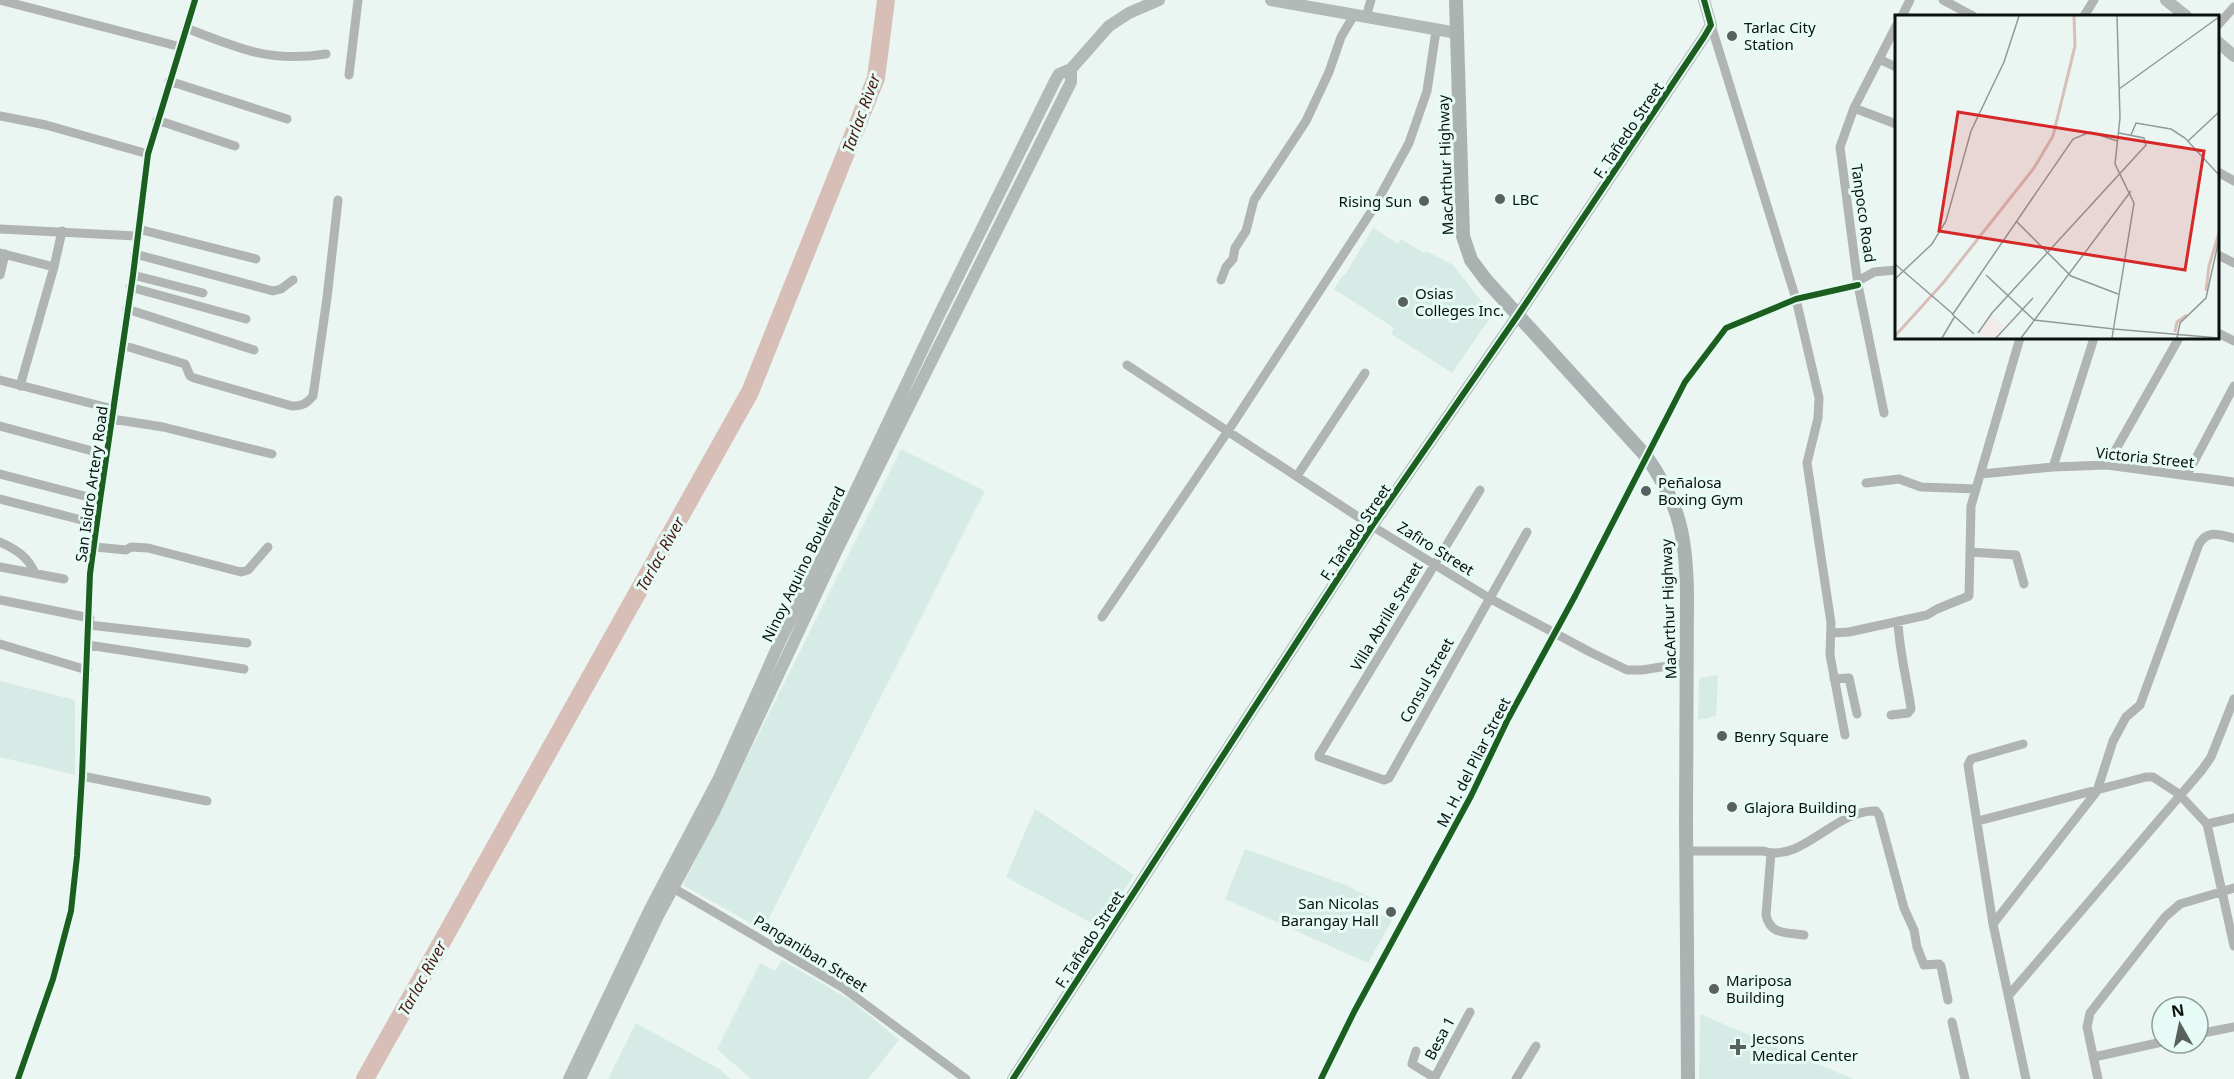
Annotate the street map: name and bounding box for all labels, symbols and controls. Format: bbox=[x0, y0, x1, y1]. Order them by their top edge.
inset map bbox=[1895, 15, 2219, 339]
place label: Tarlac City Station bbox=[1744, 17, 1816, 54]
marker: Tarlac City Station bbox=[1725, 29, 1739, 43]
water label: Tarlac River bbox=[837, 70, 886, 155]
street label: F. Tañedo Street bbox=[1588, 77, 1668, 182]
street label: MacArthur Highway bbox=[1433, 94, 1457, 236]
street label: Tanpoco Road bbox=[1847, 162, 1881, 264]
place label: LBC bbox=[1512, 189, 1540, 209]
place label: Rising Sun bbox=[1339, 191, 1412, 211]
marker: LBC bbox=[1493, 192, 1507, 206]
marker: Rising Sun bbox=[1417, 194, 1431, 208]
place label: Osias Colleges Inc. bbox=[1415, 283, 1504, 320]
marker: Osias Colleges Inc. bbox=[1396, 295, 1410, 309]
street label: San Isidro Artery Road bbox=[70, 405, 112, 563]
street label: Victoria Street bbox=[2095, 442, 2196, 472]
place label: Peñalosa Boxing Gym bbox=[1658, 472, 1743, 509]
street label: F. Tañedo Street bbox=[1315, 479, 1395, 584]
street label: Ninoy Aquino Boulevard bbox=[757, 483, 849, 645]
marker: Peñalosa Boxing Gym bbox=[1639, 484, 1653, 498]
water label: Tarlac River bbox=[631, 512, 690, 595]
street label: Zafiro Street bbox=[1394, 517, 1479, 580]
street label: MacArthur Highway bbox=[1656, 538, 1680, 680]
street label: Villa Abrille Street bbox=[1346, 557, 1427, 674]
street label: Consul Street bbox=[1394, 634, 1458, 726]
street label: M. H. del Pilar Street bbox=[1432, 693, 1515, 830]
place label: Benry Square bbox=[1734, 726, 1829, 746]
marker: Benry Square bbox=[1715, 729, 1729, 743]
place label: Glajora Building bbox=[1744, 797, 1857, 817]
marker: Glajora Building bbox=[1725, 800, 1739, 814]
street label: F. Tañedo Street bbox=[1050, 886, 1128, 991]
place label: San Nicolas Barangay Hall bbox=[1281, 893, 1379, 930]
marker: San Nicolas Barangay Hall bbox=[1384, 905, 1398, 919]
street label: Panganiban Street bbox=[750, 910, 872, 996]
water label: Tarlac River bbox=[393, 936, 452, 1019]
place label: Mariposa Building bbox=[1726, 970, 1792, 1007]
marker: Mariposa Building bbox=[1707, 982, 1721, 996]
north arrow bbox=[2150, 995, 2210, 1055]
text: N bbox=[2170, 998, 2186, 1022]
street label: Besa 1 bbox=[1419, 1013, 1459, 1063]
place label: Jecsons Medical Center bbox=[1750, 1028, 1858, 1065]
marker: Jecsons Medical Center bbox=[1729, 1038, 1747, 1056]

